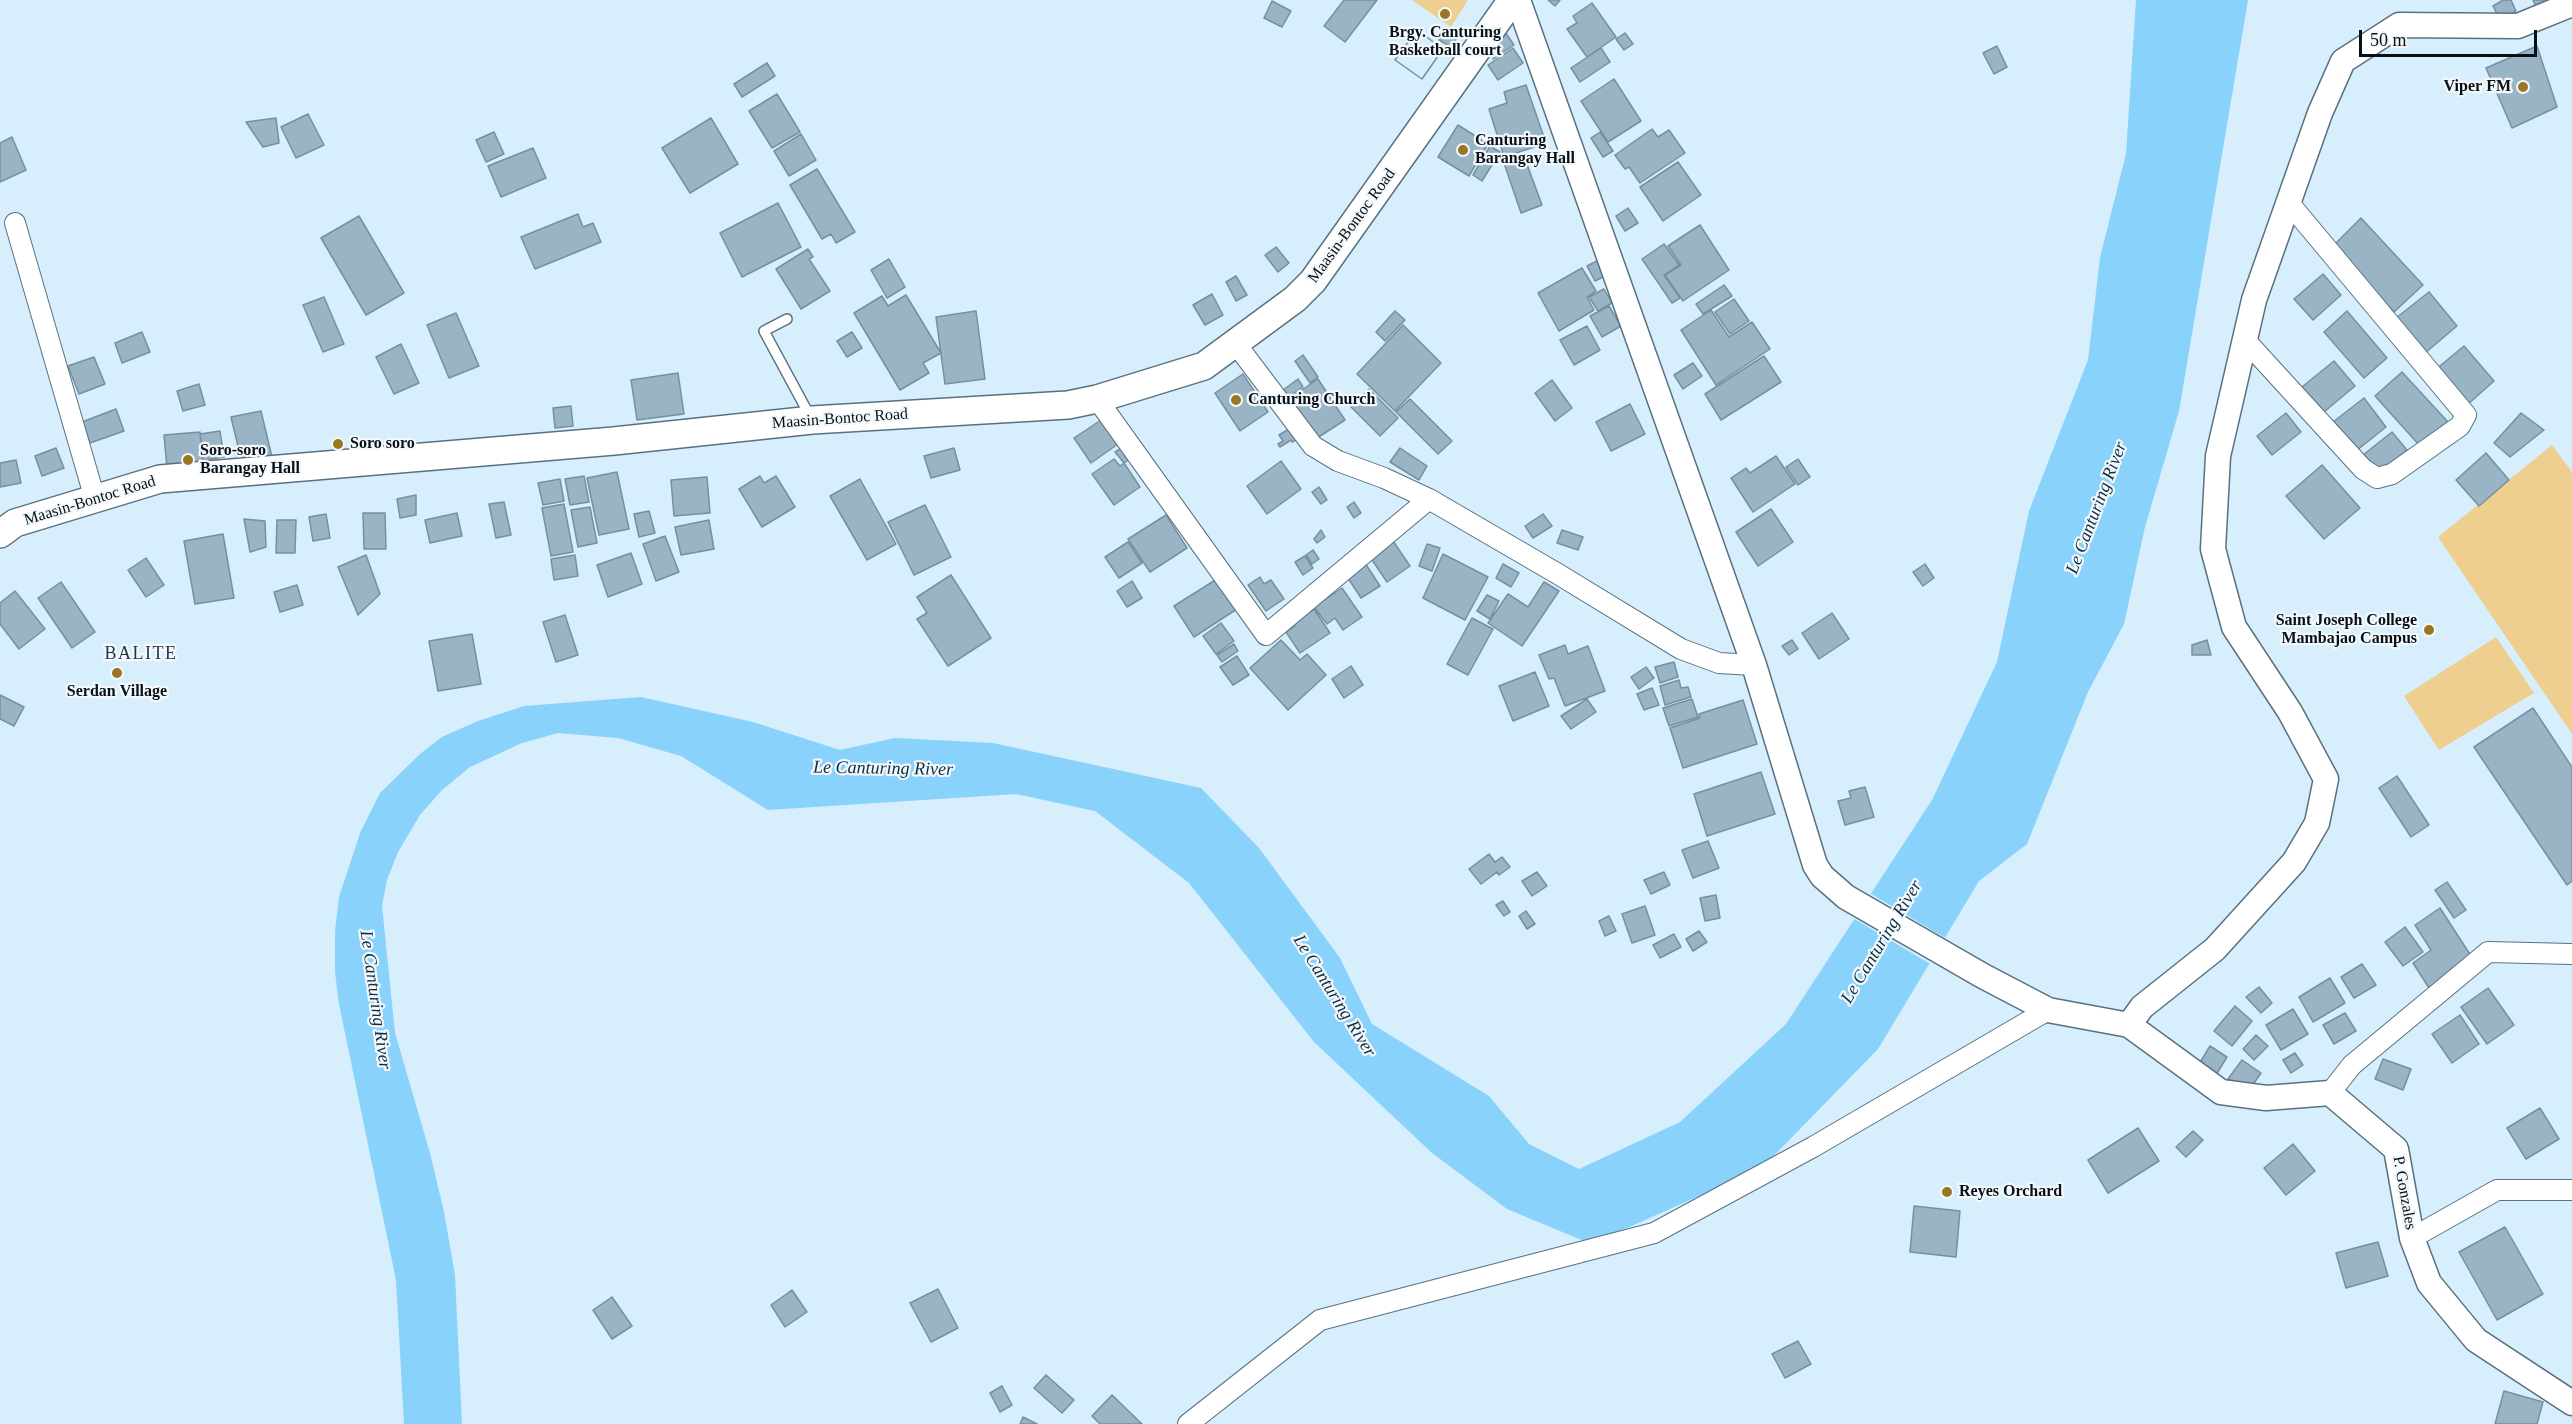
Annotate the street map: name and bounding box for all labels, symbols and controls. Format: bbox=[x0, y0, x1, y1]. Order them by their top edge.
marker: Brgy. Canturing Basketball court bbox=[1438, 7, 1452, 21]
scale bar bbox=[2362, 18, 2540, 56]
place label: Brgy. Canturing Basketball court bbox=[1389, 23, 1501, 61]
text: 50 m bbox=[2370, 30, 2407, 50]
place label: Viper FM bbox=[2444, 77, 2511, 97]
marker: Viper FM bbox=[2516, 80, 2530, 94]
place label: Canturing Barangay Hall bbox=[1475, 131, 1575, 169]
marker: Canturing Barangay Hall bbox=[1456, 143, 1470, 157]
street label: Maasin-Bontoc Road bbox=[1304, 165, 1400, 287]
place label: Canturing Church bbox=[1248, 390, 1375, 410]
marker: Canturing Church bbox=[1229, 393, 1243, 407]
street label: Maasin-Bontoc Road bbox=[771, 405, 909, 433]
place label: Soro soro bbox=[350, 434, 415, 454]
marker: Soro soro bbox=[331, 437, 345, 451]
water label: Le Canturing River bbox=[2062, 439, 2132, 577]
place label: Soro-soro Barangay Hall bbox=[200, 441, 300, 479]
marker: Soro-soro Barangay Hall bbox=[181, 453, 195, 467]
street label: Maasin-Bontoc Road bbox=[22, 472, 158, 530]
place label: Saint Joseph College Mambajao Campus bbox=[2276, 611, 2417, 649]
marker: Saint Joseph College Mambajao Campus bbox=[2422, 623, 2436, 637]
district label: BALITE bbox=[105, 643, 177, 665]
marker: Serdan Village bbox=[110, 666, 124, 680]
place label: Serdan Village bbox=[67, 682, 167, 702]
water label: Le Canturing River bbox=[813, 757, 953, 781]
water label: Le Canturing River bbox=[1837, 876, 1927, 1008]
water label: Le Canturing River bbox=[355, 929, 395, 1071]
water label: Le Canturing River bbox=[1288, 931, 1380, 1061]
street label: P. Gonzales bbox=[2388, 1155, 2420, 1231]
place label: Reyes Orchard bbox=[1959, 1182, 2062, 1202]
marker: Reyes Orchard bbox=[1940, 1185, 1954, 1199]

